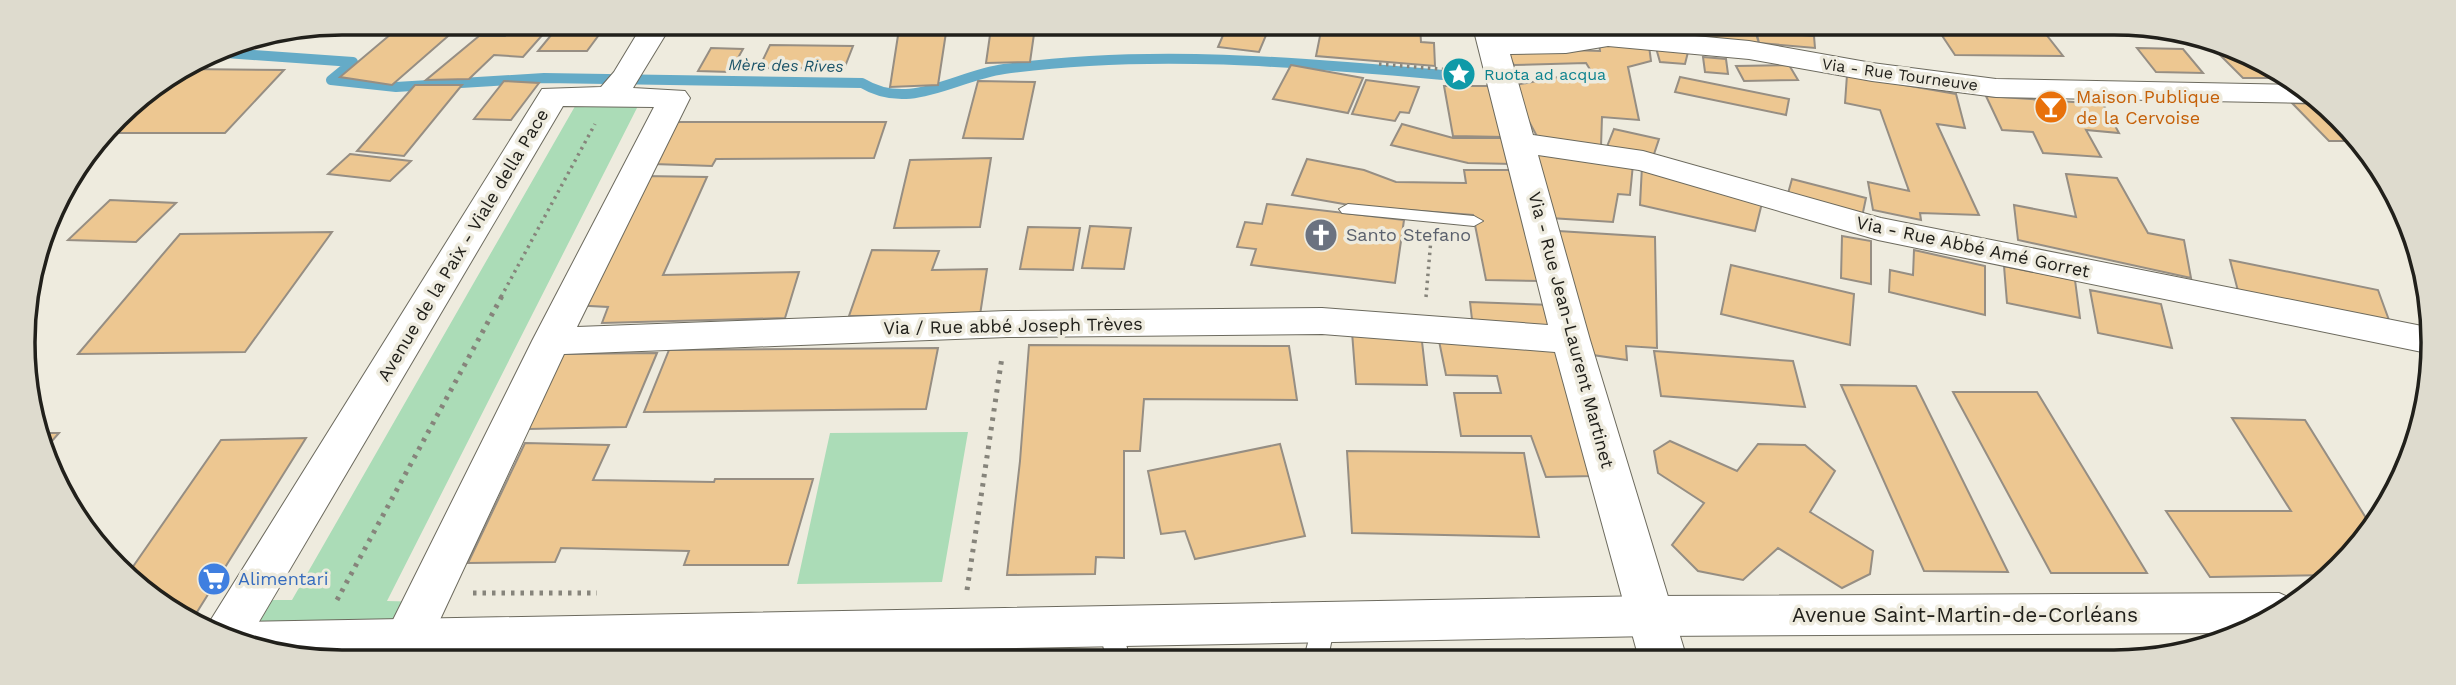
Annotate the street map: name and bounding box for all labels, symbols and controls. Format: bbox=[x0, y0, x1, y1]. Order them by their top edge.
street label: Via - Rue Tourneuve bbox=[1821, 54, 1979, 95]
water label: Mère des Rives bbox=[728, 55, 844, 76]
place icon: Ruota ad acqua bbox=[1440, 55, 1478, 93]
place label: Ruota ad acqua bbox=[1484, 65, 1606, 84]
place label: Maison Publique de la Cervoise bbox=[2076, 86, 2220, 128]
bar icon: Maison Publique de la Cervoise bbox=[2032, 88, 2070, 126]
street label: Avenue de la Paix - Viale della Pace bbox=[373, 105, 552, 385]
street label: Via - Rue Jean-Laurent Martinet bbox=[1524, 189, 1619, 471]
street label: Via - Rue Abbé Amé Gorret bbox=[1854, 211, 2092, 282]
church icon: Santo Stefano bbox=[1302, 216, 1340, 254]
place label: Santo Stefano bbox=[1346, 224, 1471, 245]
street label: Via / Rue abbé Joseph Trèves bbox=[883, 313, 1143, 338]
supermarket icon: Alimentari bbox=[195, 560, 233, 598]
place label: Alimentari bbox=[238, 568, 329, 589]
street label: Avenue Saint-Martin-de-Corléans bbox=[1792, 602, 2138, 627]

